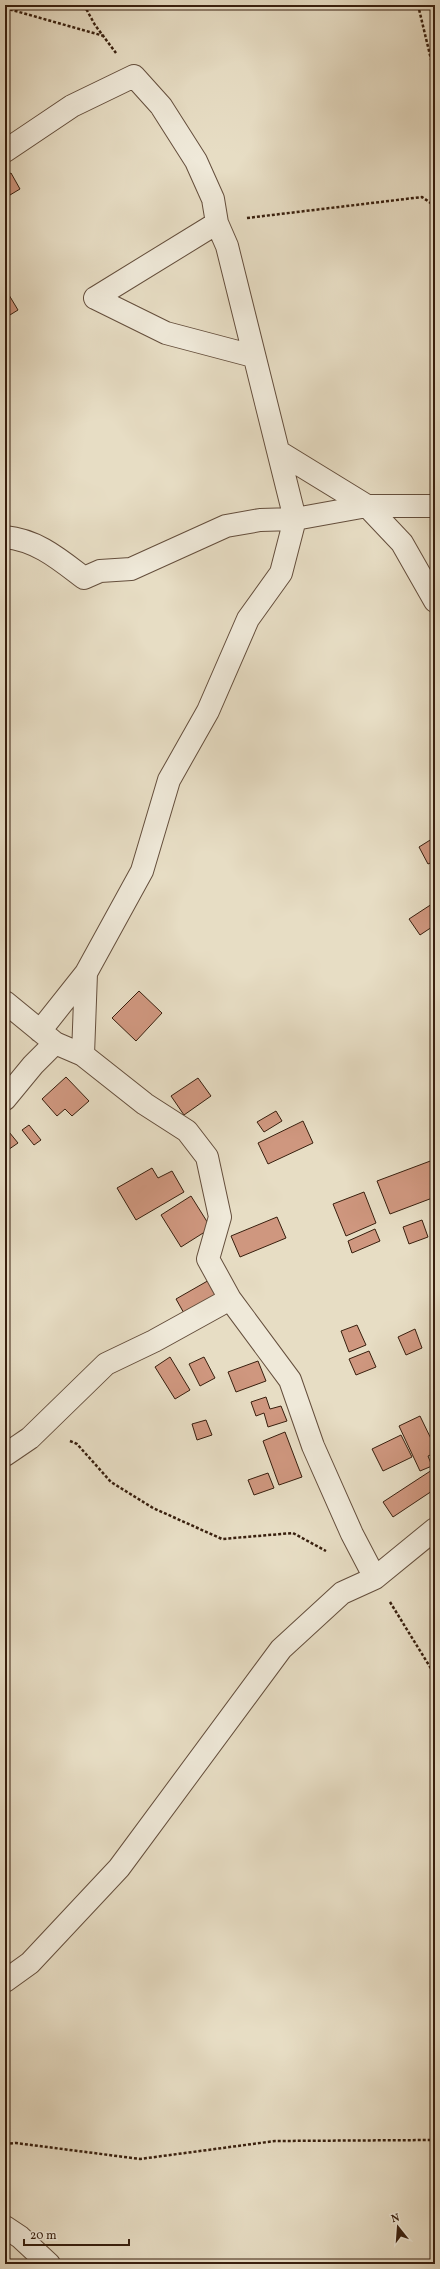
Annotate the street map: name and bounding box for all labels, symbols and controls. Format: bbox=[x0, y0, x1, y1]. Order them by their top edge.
north arrow bbox=[378, 2207, 418, 2247]
text: N bbox=[389, 2211, 402, 2227]
scale bar bbox=[24, 2221, 129, 2247]
text: 20 m bbox=[30, 2228, 57, 2244]

